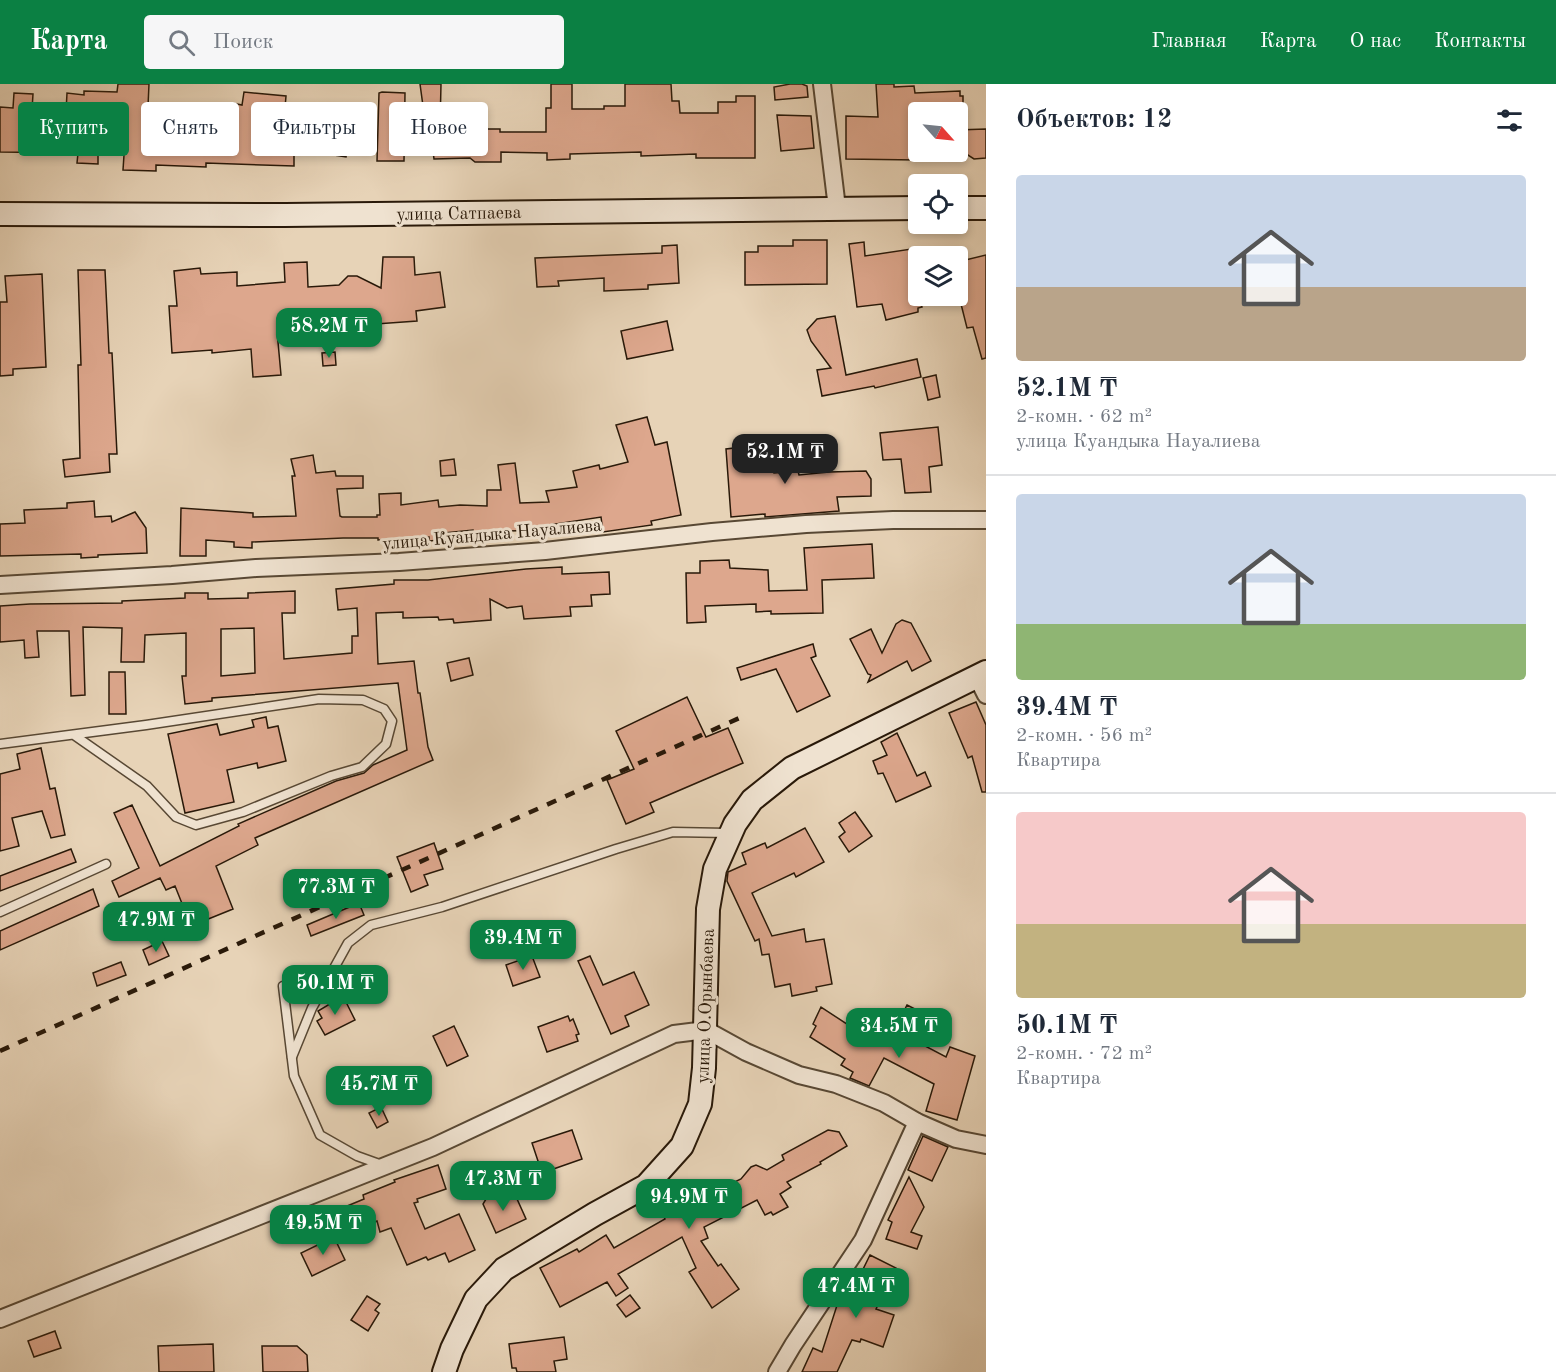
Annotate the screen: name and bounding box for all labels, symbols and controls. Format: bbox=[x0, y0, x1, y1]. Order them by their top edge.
search box bbox=[144, 15, 564, 69]
icon: search bbox=[165, 26, 198, 59]
text: Карта bbox=[30, 28, 108, 56]
text: Поиск bbox=[213, 31, 274, 53]
text: Главная bbox=[1151, 31, 1227, 52]
text: Карта bbox=[1260, 31, 1317, 52]
text: О нас bbox=[1350, 31, 1401, 52]
text: Контакты bbox=[1434, 31, 1526, 52]
chip: Купить bbox=[18, 102, 129, 156]
chip: Снять bbox=[141, 102, 239, 156]
chip: Фильтры bbox=[251, 102, 377, 156]
chip: Новое bbox=[389, 102, 488, 156]
north arrow bbox=[908, 102, 968, 162]
map controls bbox=[908, 102, 968, 306]
icon: filters bbox=[1493, 104, 1526, 137]
text: Объектов: 12 bbox=[1016, 107, 1172, 133]
button: locate bbox=[908, 174, 968, 234]
street label: улица Сатпаева bbox=[396, 204, 522, 224]
icon: home bbox=[1217, 214, 1325, 322]
button: layers bbox=[908, 246, 968, 306]
pin: 58.2M ₸ bbox=[274, 308, 384, 359]
text: 58.2M ₸ bbox=[290, 317, 368, 337]
text: 52.1M ₸ bbox=[1016, 376, 1118, 402]
text: 2-комн. · 62 m² bbox=[1016, 407, 1152, 427]
text: улица Куандыка Науалиева bbox=[1016, 432, 1261, 452]
pin: 52.1M ₸ bbox=[730, 434, 840, 485]
text: 52.1M ₸ bbox=[746, 443, 824, 463]
street label: улица Куандыка Науалиева bbox=[382, 516, 603, 554]
icon: home bbox=[1217, 533, 1325, 641]
text: 39.4M ₸ bbox=[1016, 695, 1118, 721]
text: 2-комн. · 56 m² bbox=[1016, 726, 1152, 746]
text: Квартира bbox=[1016, 751, 1101, 771]
icon: home bbox=[1217, 851, 1325, 959]
pin: 77.3M ₸ bbox=[281, 869, 391, 920]
text: 77.3M ₸ bbox=[297, 878, 375, 898]
pin: 47.9M ₸ bbox=[101, 902, 211, 953]
text: 47.9M ₸ bbox=[117, 911, 195, 931]
pin: 39.4M ₸ bbox=[468, 920, 578, 971]
street label: улица О.Орынбаева bbox=[694, 928, 718, 1084]
text: 39.4M ₸ bbox=[484, 929, 562, 949]
pin: 50.1M ₸ bbox=[280, 965, 390, 1016]
text: 50.1M ₸ bbox=[296, 974, 374, 994]
pin: 34.5M ₸ bbox=[844, 1008, 954, 1059]
text: 50.1M ₸ bbox=[1016, 1013, 1118, 1039]
text: 34.5M ₸ bbox=[860, 1017, 938, 1037]
text: 2-комн. · 72 m² bbox=[1016, 1044, 1152, 1064]
pin: 45.7M ₸ bbox=[324, 1066, 434, 1117]
text: Квартира bbox=[1016, 1069, 1101, 1089]
text: 45.7M ₸ bbox=[340, 1075, 418, 1095]
pin: 47.3M ₸ bbox=[448, 1161, 558, 1212]
text: 47.3M ₸ bbox=[464, 1170, 542, 1190]
pin: 94.9M ₸ bbox=[634, 1179, 744, 1230]
text: 94.9M ₸ bbox=[650, 1188, 728, 1208]
pin: 49.5M ₸ bbox=[268, 1205, 378, 1256]
text: 49.5M ₸ bbox=[284, 1214, 362, 1234]
pin: 47.4M ₸ bbox=[801, 1268, 911, 1319]
text: 47.4M ₸ bbox=[817, 1277, 895, 1297]

